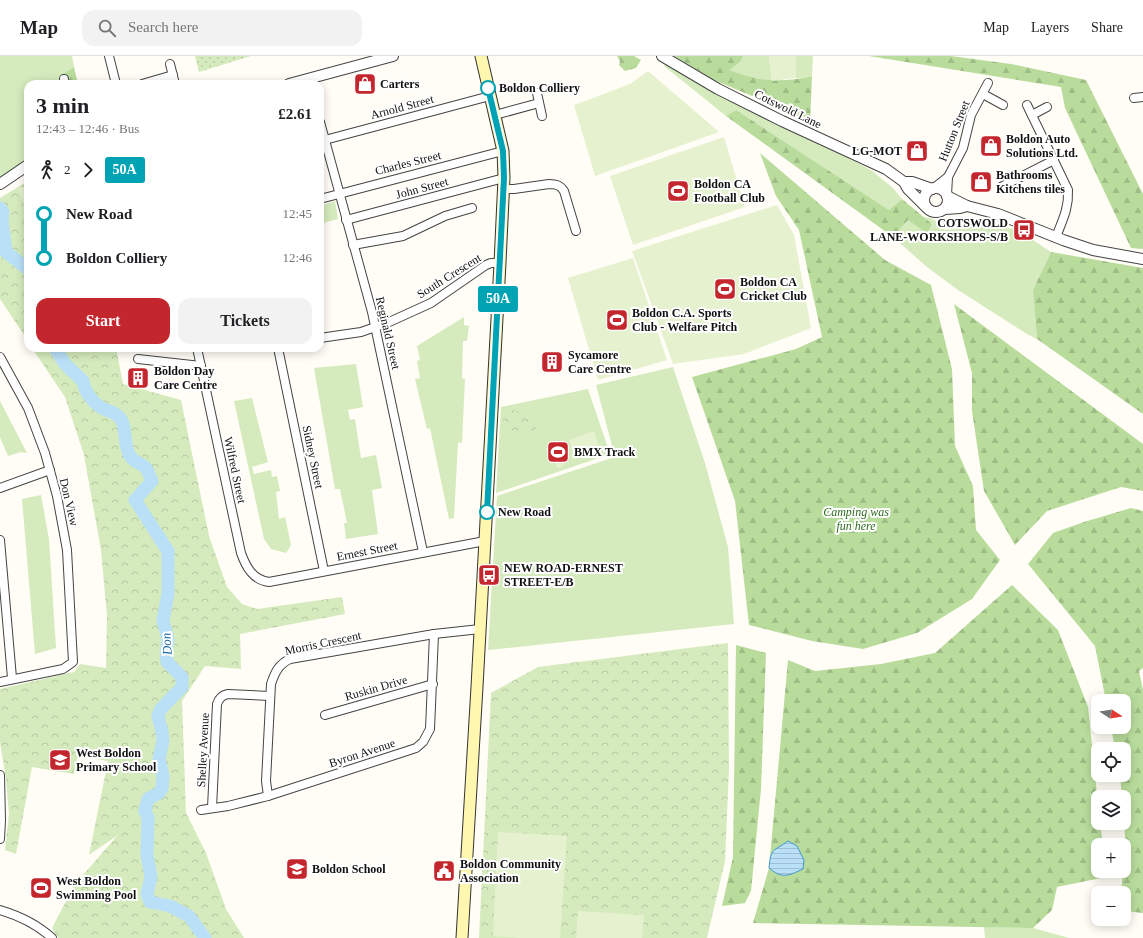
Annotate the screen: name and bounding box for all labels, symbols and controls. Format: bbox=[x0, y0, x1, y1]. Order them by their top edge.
search box bbox=[82, 10, 362, 46]
text: Map bbox=[20, 17, 58, 38]
icon: search bbox=[96, 17, 118, 39]
text: Search here bbox=[128, 19, 198, 35]
text: Map bbox=[983, 20, 1009, 35]
text: Layers bbox=[1031, 20, 1069, 35]
text: Share bbox=[1091, 20, 1123, 35]
shop icon: Carters bbox=[352, 71, 378, 97]
place label: Carters bbox=[380, 77, 420, 91]
marker: Boldon Colliery bbox=[480, 80, 496, 96]
place label: Boldon Colliery bbox=[499, 81, 580, 95]
street label: Cotswold Lane bbox=[752, 87, 824, 131]
street label: Arnold Street bbox=[369, 92, 436, 122]
text: 3 min bbox=[36, 93, 89, 118]
street label: Hutton Street bbox=[935, 98, 973, 163]
text: £2.61 bbox=[278, 106, 312, 122]
text: 12:43 – 12:46 · Bus bbox=[36, 121, 139, 136]
place label: Boldon Auto Solutions Ltd. bbox=[1006, 132, 1078, 160]
shop icon: Boldon Auto Solutions Ltd. bbox=[978, 133, 1004, 159]
shop icon: LG-MOT bbox=[904, 138, 930, 164]
place label: LG-MOT bbox=[852, 144, 902, 158]
street label: Charles Street bbox=[373, 148, 443, 178]
icon: walk bbox=[36, 159, 58, 181]
icon: forward bbox=[77, 159, 99, 181]
text: 2 bbox=[64, 162, 71, 177]
text: 50A bbox=[113, 162, 137, 177]
place label: Bathrooms Kitchens tiles bbox=[996, 168, 1065, 196]
shop icon: Bathrooms Kitchens tiles bbox=[968, 169, 994, 195]
street label: John Street bbox=[394, 174, 450, 202]
place label: Boldon CA Football Club bbox=[694, 177, 765, 205]
sports icon: Boldon CA Football Club bbox=[665, 178, 691, 204]
text: New Road bbox=[66, 206, 132, 222]
text: 12:45 bbox=[282, 206, 312, 221]
place label: COTSWOLD LANE-WORKSHOPS-S/B bbox=[870, 216, 1008, 244]
bus stop icon: COTSWOLD LANE-WORKSHOPS-S/B bbox=[1011, 217, 1037, 243]
text: Boldon Colliery bbox=[66, 250, 167, 266]
text: 12:46 bbox=[282, 250, 312, 265]
street label: South Crescent bbox=[414, 250, 484, 301]
place label: Boldon CA Cricket Club bbox=[740, 275, 807, 303]
sports icon: Boldon CA Cricket Club bbox=[712, 276, 738, 302]
line badge: 50A bbox=[475, 286, 521, 312]
text: 50A bbox=[486, 291, 510, 306]
street label: Reginald Street bbox=[373, 295, 403, 371]
button: Start bbox=[36, 298, 170, 344]
button: Tickets bbox=[178, 298, 312, 344]
place label: Boldon C.A. Sports Club - Welfare Pitch bbox=[632, 306, 738, 334]
sports icon: Boldon C.A. Sports Club - Welfare Pitch bbox=[604, 307, 630, 333]
place label: Sycamore Care Centre bbox=[568, 348, 632, 376]
building icon: Sycamore Care Centre bbox=[539, 349, 565, 375]
place label: Boldon Day Care Centre bbox=[154, 364, 218, 392]
building icon: Boldon Day Care Centre bbox=[125, 365, 151, 391]
street label: Sidney Street bbox=[299, 424, 327, 491]
street label: Wilfred Street bbox=[221, 435, 249, 505]
sports icon: BMX Track bbox=[545, 439, 571, 465]
place label: BMX Track bbox=[574, 445, 636, 459]
street label: Don View bbox=[57, 477, 81, 528]
marker: New Road bbox=[479, 504, 495, 520]
place label: New Road bbox=[498, 505, 551, 519]
park label: Camping was fun here bbox=[823, 505, 889, 533]
street label: Ernest Street bbox=[335, 538, 399, 564]
place label: NEW ROAD-ERNEST STREET-E/B bbox=[504, 561, 623, 589]
bus stop icon: NEW ROAD-ERNEST STREET-E/B bbox=[476, 562, 502, 588]
street label: Morris Crescent bbox=[284, 628, 363, 658]
water label: Don bbox=[158, 632, 175, 657]
street label: Ruskin Drive bbox=[343, 672, 409, 704]
north arrow bbox=[1091, 694, 1131, 734]
map controls bbox=[1091, 694, 1131, 926]
street label: Shelley Avenue bbox=[194, 712, 212, 788]
street label: Byron Avenue bbox=[327, 736, 397, 770]
button: locate bbox=[1091, 742, 1131, 782]
place label: West Boldon Primary School bbox=[76, 746, 157, 774]
school or university icon: West Boldon Primary School bbox=[47, 747, 73, 773]
button: layers bbox=[1091, 790, 1131, 830]
button: + bbox=[1091, 838, 1131, 878]
school or university icon: Boldon School bbox=[284, 856, 310, 882]
place label: Boldon Community Association bbox=[460, 857, 561, 885]
public building icon: Boldon Community Association bbox=[431, 858, 457, 884]
place label: Boldon School bbox=[312, 862, 386, 876]
place label: West Boldon Swimming Pool bbox=[56, 874, 137, 902]
sports icon: West Boldon Swimming Pool bbox=[28, 875, 54, 901]
button: − bbox=[1091, 886, 1131, 926]

